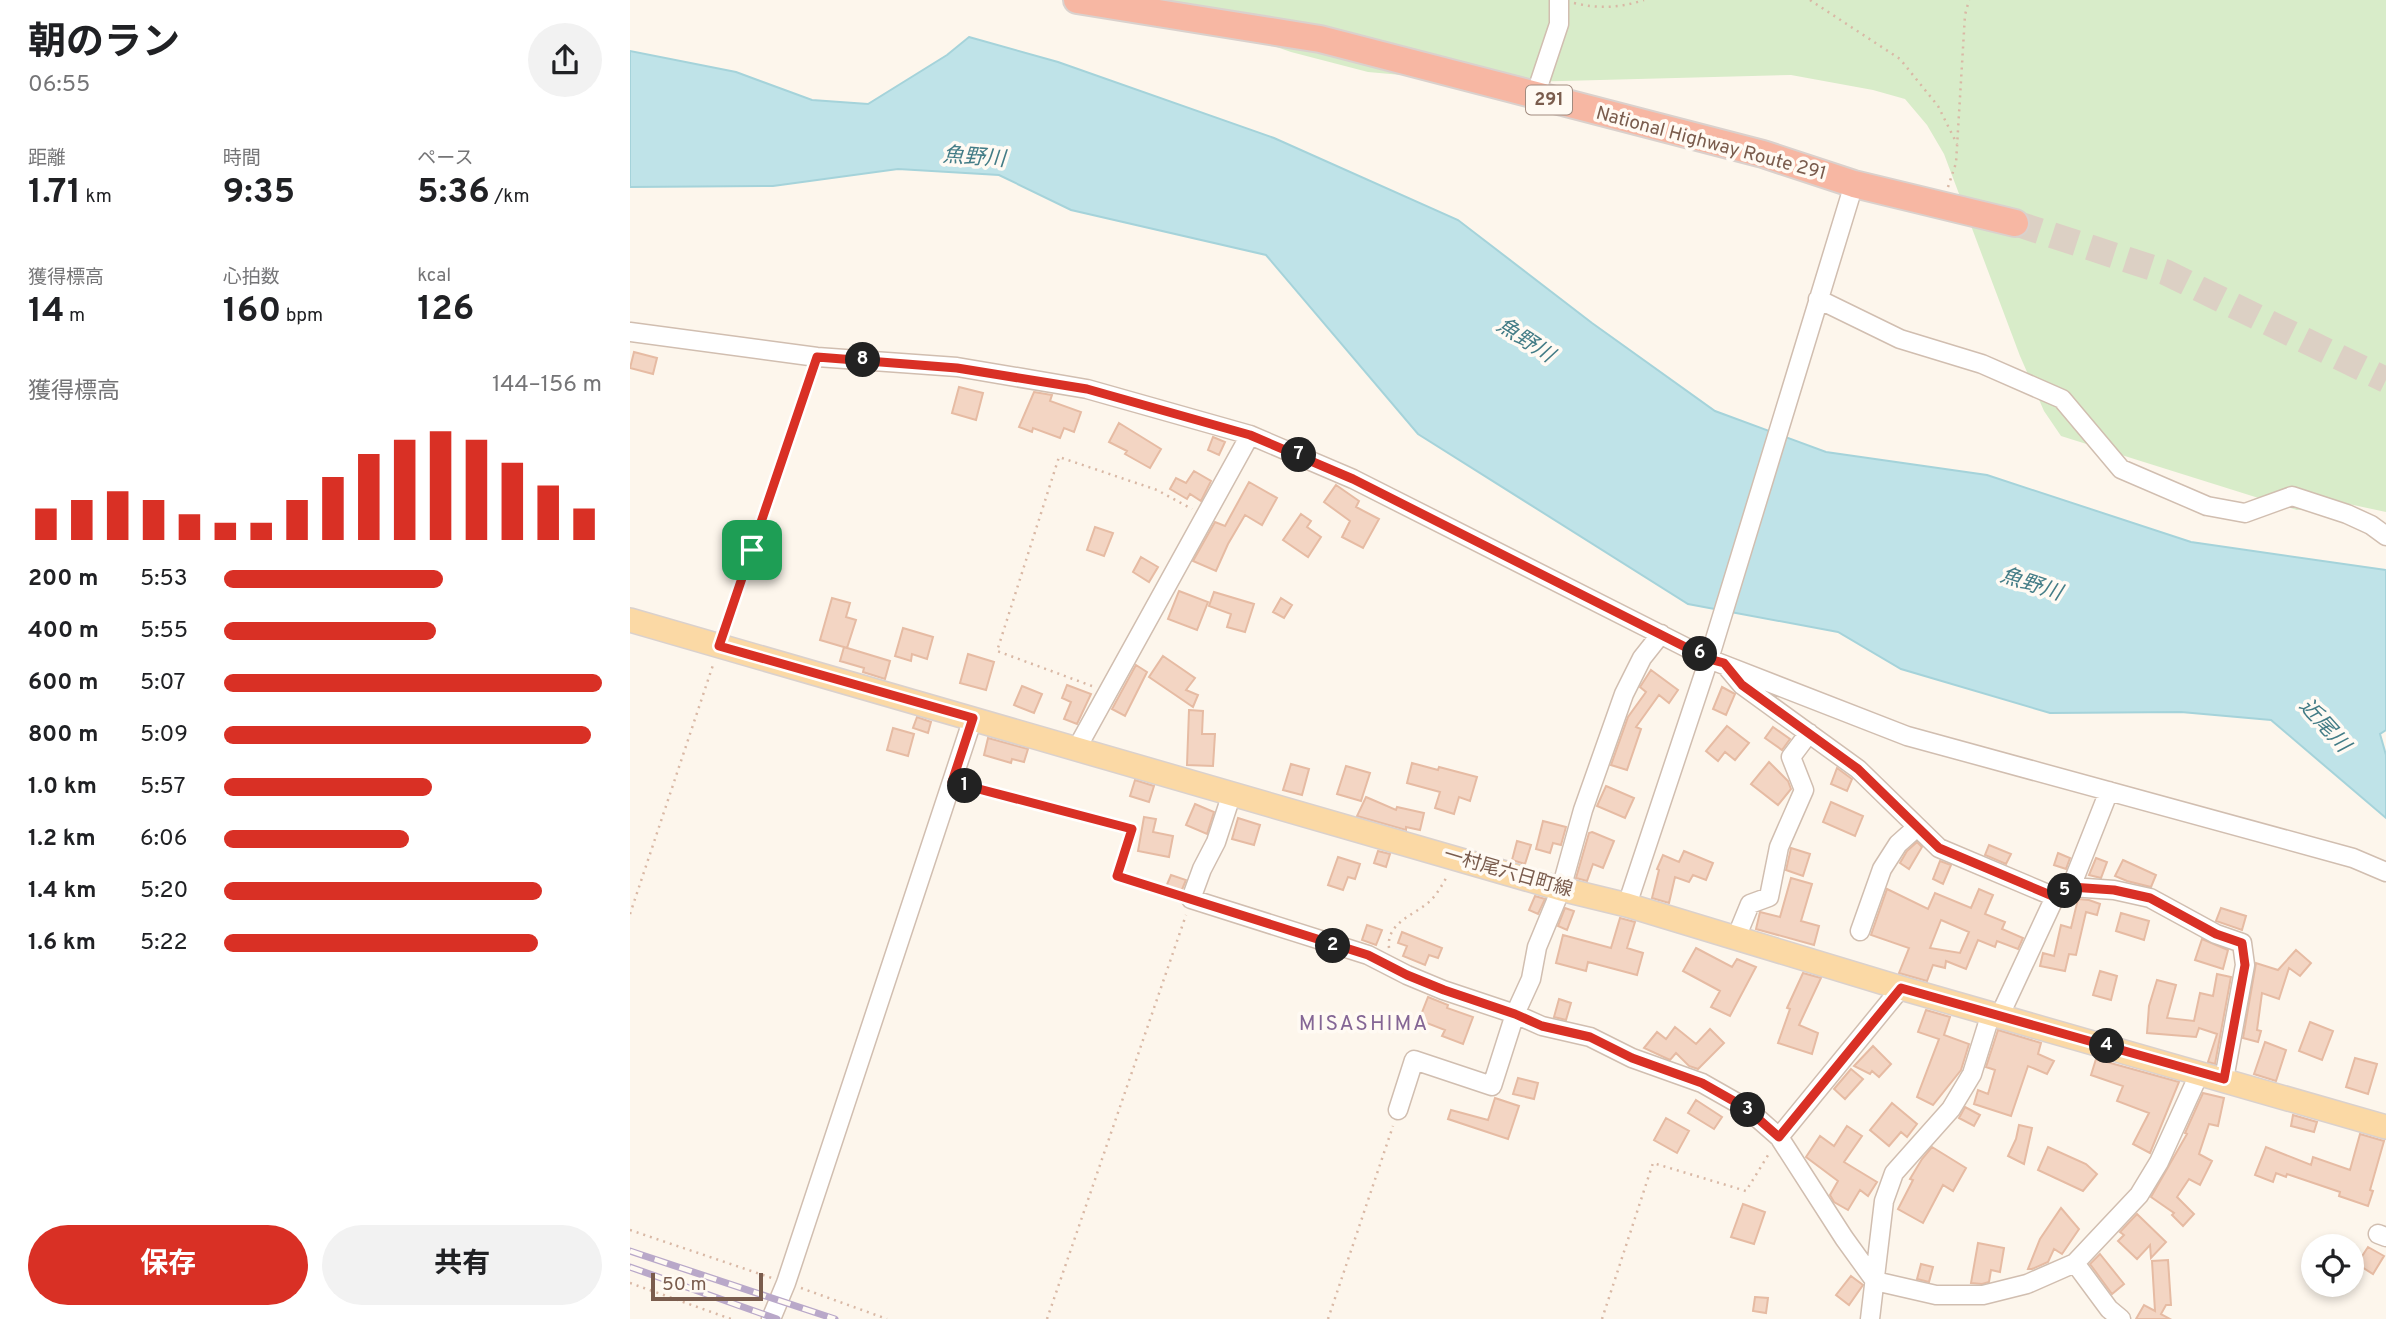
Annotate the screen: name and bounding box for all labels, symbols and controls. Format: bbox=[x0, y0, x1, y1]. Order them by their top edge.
text: 朝のラン bbox=[28, 20, 180, 69]
button: share bbox=[528, 23, 602, 97]
text: 06:55 bbox=[28, 71, 90, 100]
road number: 291 bbox=[1526, 86, 1572, 114]
street label: National Highway Route 291 bbox=[1593, 102, 1829, 186]
water label: 魚野川 bbox=[942, 142, 1008, 174]
text: 距離 bbox=[28, 147, 66, 171]
text: 時間 bbox=[223, 147, 261, 171]
text: ペース bbox=[417, 147, 473, 171]
text: 1.71 bbox=[28, 171, 81, 215]
text: 9:35 bbox=[223, 171, 295, 215]
text: 5:36 bbox=[417, 171, 490, 215]
text: km bbox=[81, 185, 112, 209]
text: /km bbox=[490, 185, 530, 209]
text: kcal bbox=[417, 264, 451, 288]
text: 獲得標高 bbox=[28, 266, 104, 290]
text: 心拍数 bbox=[223, 266, 280, 290]
text: 126 bbox=[417, 288, 474, 332]
text: 14 bbox=[28, 290, 65, 334]
text: 160 bbox=[223, 290, 281, 334]
text: m bbox=[65, 304, 85, 328]
text: bpm bbox=[281, 304, 323, 328]
water label: 魚野川 bbox=[1491, 313, 1560, 371]
pin: 8 bbox=[846, 342, 880, 378]
text: 8 bbox=[857, 347, 868, 371]
text: 144–156 m bbox=[492, 371, 602, 400]
text: 獲得標高 bbox=[28, 378, 120, 407]
pin: 7 bbox=[1282, 438, 1316, 472]
text: 7 bbox=[1293, 442, 1304, 466]
pin bbox=[722, 520, 782, 580]
icon: arrive bbox=[733, 531, 771, 569]
water label: 魚野川 bbox=[1997, 562, 2067, 608]
text: 200 m bbox=[28, 565, 98, 594]
text: 5:53 bbox=[140, 565, 188, 594]
text: 400 m bbox=[28, 617, 99, 646]
text: 5:55 bbox=[140, 617, 188, 646]
pin: 6 bbox=[1682, 636, 1718, 672]
text: 6 bbox=[1694, 641, 1705, 665]
text: 600 m bbox=[28, 669, 98, 698]
text: 5:07 bbox=[140, 669, 186, 698]
water label: 近尾川 bbox=[2293, 694, 2356, 760]
text: 800 m bbox=[28, 721, 98, 750]
text: 5:09 bbox=[140, 721, 188, 750]
pin: 1 bbox=[948, 768, 982, 804]
text: 1.0 km bbox=[28, 773, 97, 802]
text: 5:57 bbox=[140, 773, 186, 802]
text: 1 bbox=[961, 773, 968, 797]
text: 1.2 km bbox=[28, 825, 96, 854]
text: 6:06 bbox=[140, 825, 187, 854]
street label: 一村尾六日町線 bbox=[1441, 843, 1575, 903]
pin: 5 bbox=[2048, 874, 2082, 908]
text: 1.4 km bbox=[28, 877, 96, 906]
text: 5:20 bbox=[140, 877, 188, 906]
text: 5 bbox=[2059, 878, 2070, 902]
pin: 2 bbox=[1316, 928, 1350, 964]
text: 1.6 km bbox=[28, 929, 96, 958]
text: 5:22 bbox=[140, 929, 188, 958]
text: 2 bbox=[1327, 933, 1338, 957]
district label: MISASHIMA bbox=[1299, 1011, 1429, 1038]
pin: 4 bbox=[2090, 1028, 2124, 1064]
text: 4 bbox=[2100, 1033, 2113, 1057]
pin: 3 bbox=[1730, 1092, 1766, 1128]
text: 3 bbox=[1742, 1097, 1753, 1121]
button: 保存 bbox=[28, 1225, 308, 1305]
button: 共有 bbox=[322, 1225, 602, 1305]
map controls bbox=[2301, 1234, 2364, 1297]
button: locate bbox=[2301, 1234, 2364, 1297]
scale bar bbox=[651, 1270, 763, 1302]
text: 50 m bbox=[662, 1273, 707, 1297]

